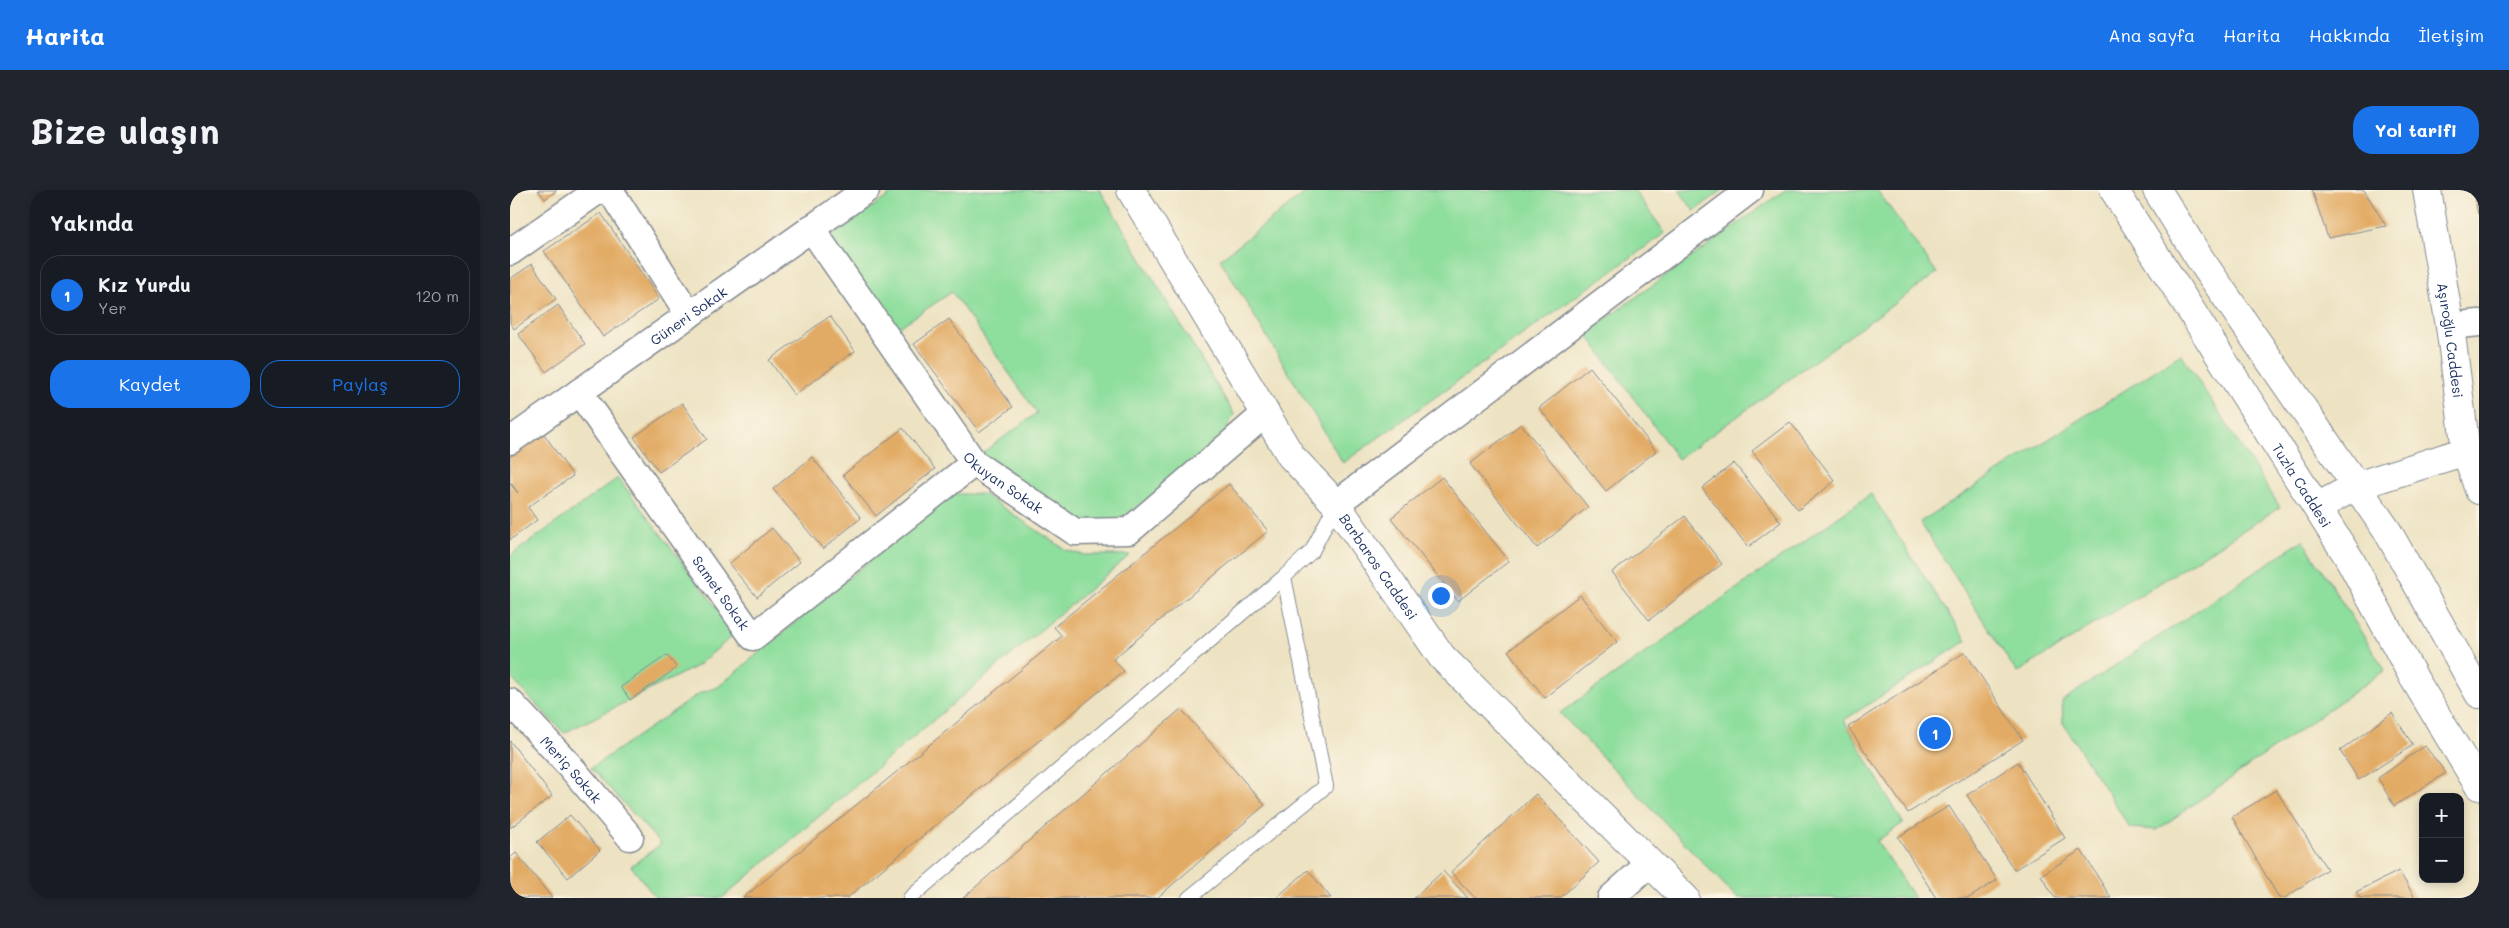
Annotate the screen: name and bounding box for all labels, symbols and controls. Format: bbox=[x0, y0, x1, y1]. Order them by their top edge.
text: Harita bbox=[25, 20, 105, 51]
text: Ana sayfa bbox=[2108, 23, 2195, 47]
text: Harita bbox=[2223, 23, 2281, 47]
text: Hakkında bbox=[2309, 23, 2390, 47]
text: İletişim bbox=[2418, 23, 2484, 47]
button: Yol tarifi bbox=[2353, 106, 2479, 154]
text: Bize ulaşın bbox=[30, 107, 220, 153]
text: Yakında bbox=[50, 209, 134, 236]
text: Kız Yurdu bbox=[98, 272, 191, 297]
street label: Aşıroğlu Caddesi bbox=[2433, 281, 2469, 399]
street label: Güneri Sokak bbox=[646, 282, 730, 349]
text: 1 bbox=[63, 285, 71, 306]
text: 120 m bbox=[415, 285, 459, 306]
text: Yer bbox=[98, 297, 126, 318]
button: Kaydet bbox=[50, 360, 250, 408]
button: Paylaş bbox=[260, 360, 460, 408]
street label: Tuzla Caddesi bbox=[2268, 439, 2336, 531]
street label: Okuyan Sokak bbox=[959, 448, 1047, 517]
street label: Barbaros Caddesi bbox=[1336, 509, 1423, 623]
street label: Samet Sokak bbox=[689, 552, 754, 634]
your location bbox=[1428, 583, 1454, 609]
pin: 1 bbox=[1919, 714, 1951, 752]
street label: Meriç Sokak bbox=[537, 731, 606, 807]
map controls bbox=[2419, 793, 2464, 883]
button: + bbox=[2419, 793, 2464, 838]
button: − bbox=[2419, 838, 2464, 883]

